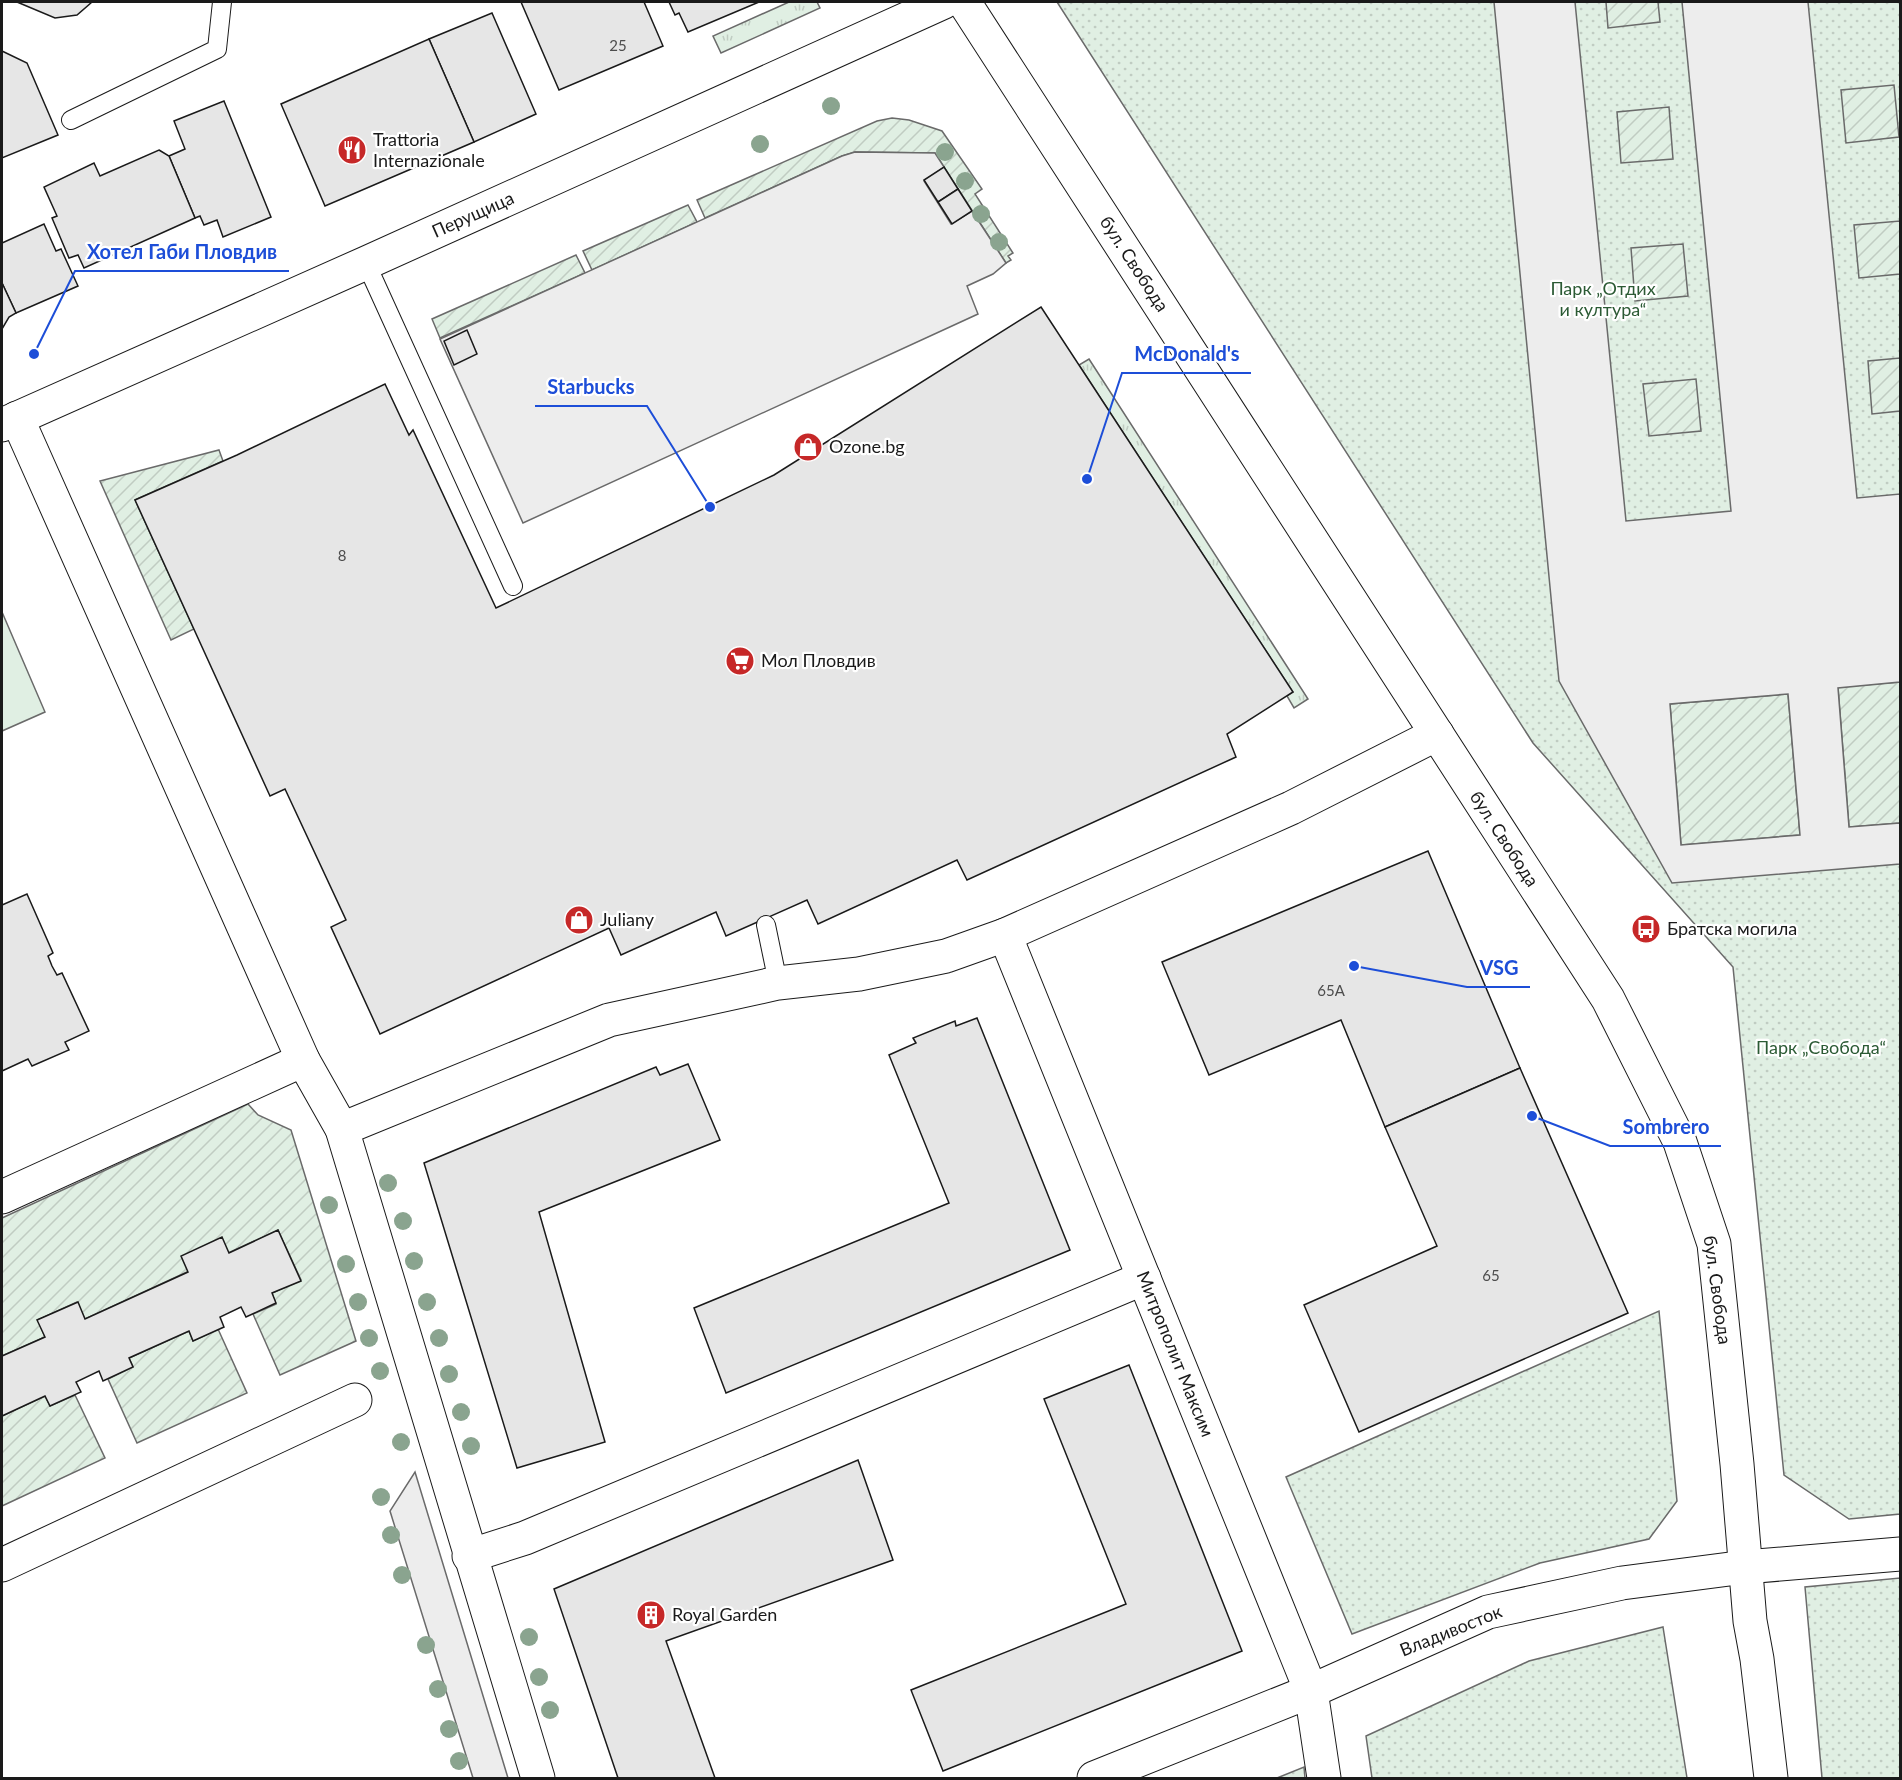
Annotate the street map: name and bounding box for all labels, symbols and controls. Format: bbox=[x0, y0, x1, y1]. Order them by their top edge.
house number: 25 bbox=[609, 36, 627, 54]
place label: Trattoria Internazionale bbox=[373, 128, 485, 171]
restaurant icon: Trattoria Internazionale bbox=[336, 134, 368, 166]
street label: Перущица bbox=[428, 186, 517, 242]
street label: бул. Свобода bbox=[1096, 212, 1174, 315]
callout: Хотел Габи Пловдив bbox=[75, 233, 289, 271]
text: Хотел Габи Пловдив bbox=[87, 239, 277, 263]
park label: Парк „Отдих и култура“ bbox=[1550, 277, 1656, 320]
callout: McDonald's bbox=[1122, 335, 1251, 373]
text: McDonald's bbox=[1134, 341, 1240, 365]
callout: Starbucks bbox=[535, 368, 647, 406]
text: Starbucks bbox=[547, 374, 635, 398]
shop icon: Ozone.bg bbox=[792, 431, 824, 463]
place label: Ozone.bg bbox=[829, 435, 905, 457]
house number: 8 bbox=[338, 546, 346, 564]
supermarket icon: Мол Пловдив bbox=[724, 645, 756, 677]
place label: Мол Пловдив bbox=[761, 649, 876, 671]
street label: бул. Свобода bbox=[1466, 787, 1544, 890]
shop icon: Juliany bbox=[563, 904, 595, 936]
place label: Juliany bbox=[600, 908, 655, 930]
bus stop icon: Братска могила bbox=[1630, 913, 1662, 945]
place label: Братска могила bbox=[1667, 917, 1797, 939]
callout: VSG bbox=[1467, 949, 1530, 987]
text: VSG bbox=[1478, 955, 1519, 979]
house number: 65А bbox=[1317, 981, 1346, 999]
park label: Парк „Свобода“ bbox=[1756, 1036, 1886, 1058]
callout: Sombrero bbox=[1610, 1108, 1721, 1146]
text: Sombrero bbox=[1622, 1114, 1710, 1138]
street label: бул. Свобода bbox=[1699, 1234, 1737, 1346]
house number: 65 bbox=[1482, 1266, 1500, 1284]
street label: Митрополит Максим bbox=[1133, 1267, 1219, 1440]
building icon: Royal Garden bbox=[635, 1599, 667, 1631]
street label: Владивосток bbox=[1396, 1599, 1506, 1661]
place label: Royal Garden bbox=[672, 1603, 777, 1625]

